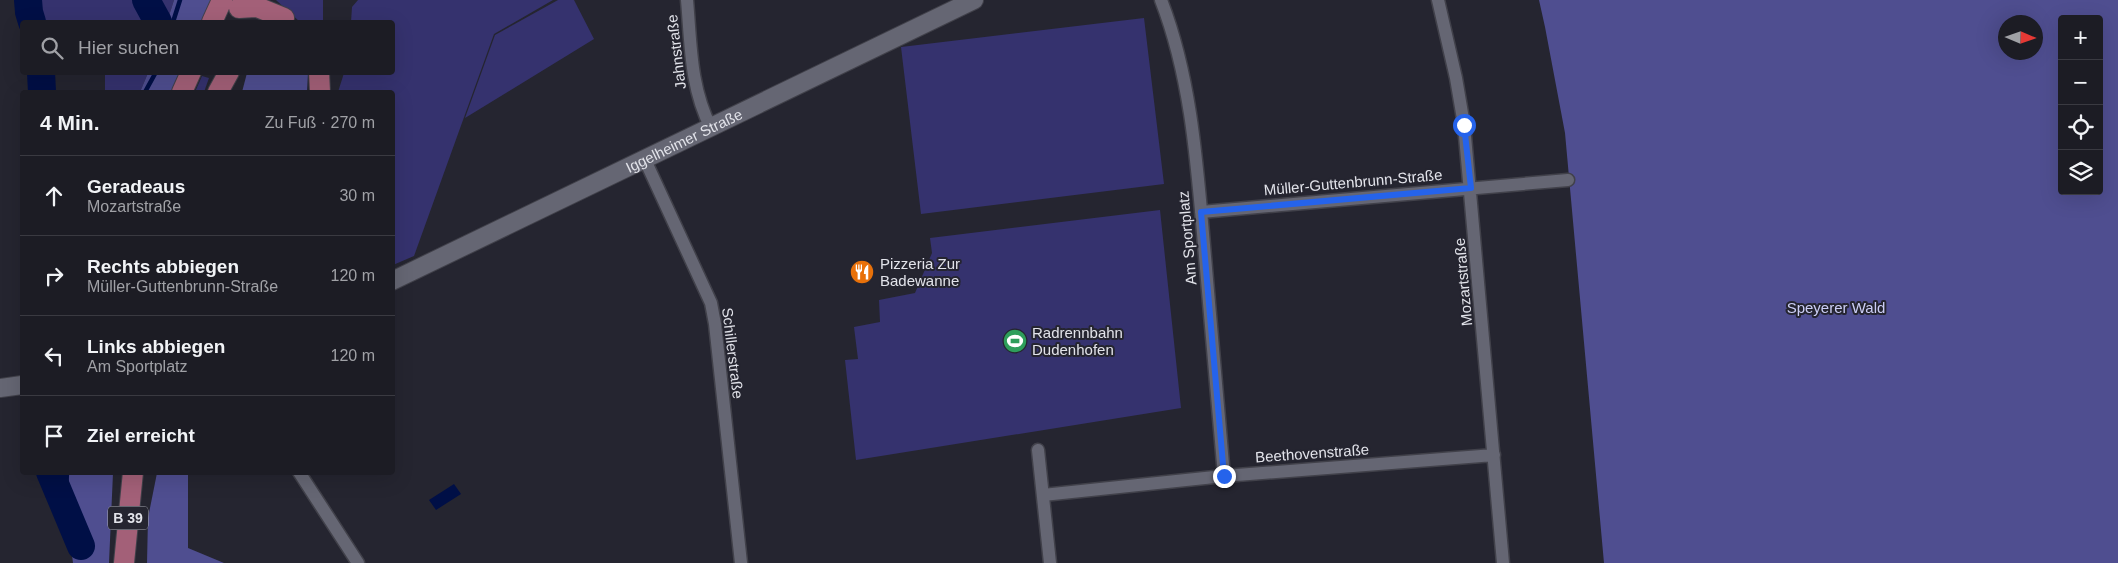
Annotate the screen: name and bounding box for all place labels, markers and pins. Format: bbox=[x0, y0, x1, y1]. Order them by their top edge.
place label: Pizzeria Zur Badewanne bbox=[880, 255, 960, 289]
restaurant icon: Pizzeria Zur Badewanne bbox=[849, 259, 875, 285]
place label: Radrennbahn Dudenhofen bbox=[1032, 324, 1123, 358]
sports icon: Radrennbahn Dudenhofen bbox=[1002, 328, 1028, 354]

